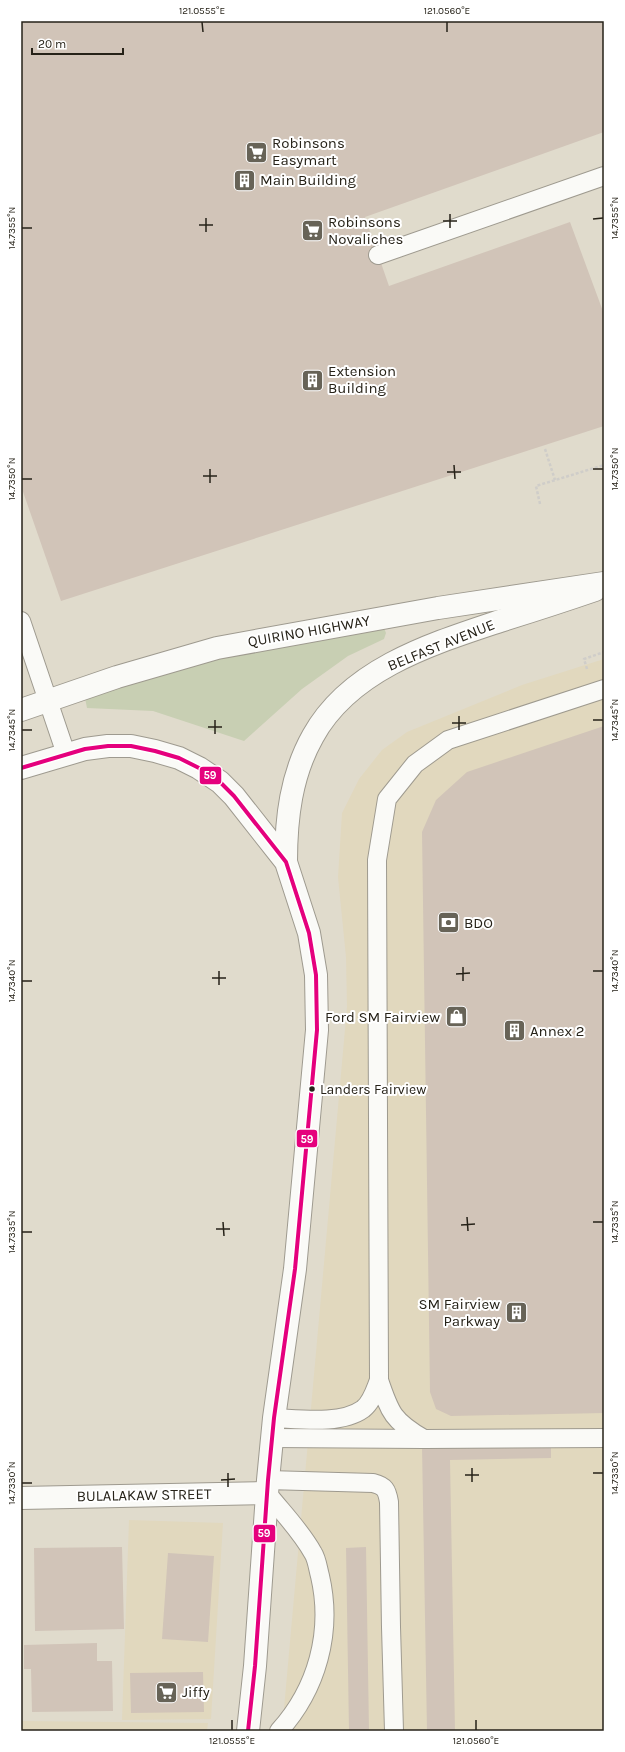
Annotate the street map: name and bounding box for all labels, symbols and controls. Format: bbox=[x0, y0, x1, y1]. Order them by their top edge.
text: 121.0555°E bbox=[179, 5, 225, 17]
text: 121.0560°E bbox=[424, 5, 470, 17]
scale bar bbox=[32, 30, 123, 56]
text: 20 m bbox=[38, 37, 66, 51]
place label: Robinsons Easymart bbox=[272, 134, 345, 169]
supermarket icon: Robinsons Easymart bbox=[243, 139, 269, 165]
building icon: Main Building bbox=[231, 167, 257, 193]
place label: Main Building bbox=[260, 171, 357, 189]
text: 14.7355°N bbox=[609, 197, 621, 239]
text: 14.7355°N bbox=[6, 207, 18, 249]
place label: Robinsons Novaliches bbox=[328, 213, 403, 248]
supermarket icon: Robinsons Novaliches bbox=[299, 218, 325, 244]
place label: Extension Building bbox=[328, 362, 396, 397]
building icon: Extension Building bbox=[299, 367, 325, 393]
text: 14.7350°N bbox=[609, 447, 621, 491]
text: 14.7350°N bbox=[6, 457, 18, 501]
street label: QUIRINO HIGHWAY bbox=[246, 611, 372, 651]
street label: BELFAST AVENUE bbox=[385, 615, 497, 675]
text: 14.7345°N bbox=[609, 699, 621, 741]
text: 14.7345°N bbox=[6, 709, 18, 751]
line badge: 59 bbox=[199, 766, 222, 785]
text: 59 bbox=[203, 769, 217, 782]
bank icon: BDO bbox=[436, 910, 462, 936]
place label: BDO bbox=[464, 914, 493, 932]
text: 14.7340°N bbox=[609, 949, 621, 993]
text: 14.7340°N bbox=[6, 959, 18, 1003]
shop icon: Ford SM Fairview bbox=[443, 1004, 469, 1030]
place label: Ford SM Fairview bbox=[325, 1008, 440, 1026]
building icon: Annex 2 bbox=[501, 1018, 527, 1044]
place label: Annex 2 bbox=[530, 1022, 584, 1040]
place label: Landers Fairview bbox=[320, 1081, 426, 1098]
marker: Landers Fairview bbox=[307, 1084, 317, 1094]
line badge: 59 bbox=[296, 1129, 318, 1148]
text: 59 bbox=[300, 1133, 314, 1146]
text: 14.7335°N bbox=[609, 1200, 621, 1244]
text: 14.7335°N bbox=[6, 1210, 18, 1254]
place label: SM Fairview Parkway bbox=[418, 1295, 500, 1330]
building icon: SM Fairview Parkway bbox=[503, 1300, 529, 1326]
text: 14.7330°N bbox=[609, 1451, 621, 1495]
text: 14.7330°N bbox=[6, 1461, 18, 1505]
street label: BULALAKAW STREET bbox=[76, 1485, 212, 1505]
line badge: 59 bbox=[253, 1524, 276, 1543]
text: 59 bbox=[257, 1527, 271, 1540]
supermarket icon: Jiffy bbox=[154, 1679, 180, 1705]
place label: Jiffy bbox=[182, 1683, 210, 1701]
text: 121.0555°E bbox=[209, 1735, 255, 1747]
text: 121.0560°E bbox=[453, 1735, 499, 1747]

